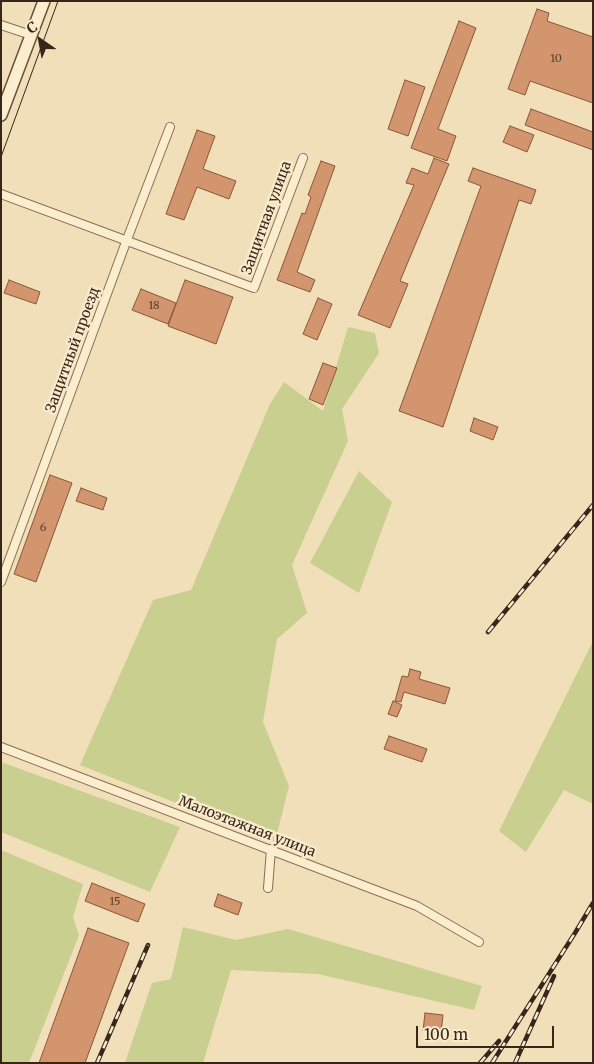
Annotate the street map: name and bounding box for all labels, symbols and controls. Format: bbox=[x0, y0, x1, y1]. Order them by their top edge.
north arrow bbox=[15, 15, 65, 65]
text: С bbox=[23, 17, 41, 38]
house number: 10 bbox=[550, 52, 562, 66]
street label: Защитная улица bbox=[239, 159, 295, 277]
street label: Защитный проезд bbox=[43, 285, 103, 415]
house number: 18 bbox=[148, 299, 160, 313]
house number: 6 bbox=[40, 521, 46, 535]
street label: Малоэтажная улица bbox=[176, 793, 318, 861]
house number: 15 bbox=[109, 895, 121, 909]
scale bar bbox=[419, 1016, 556, 1048]
text: 100 m bbox=[424, 1025, 468, 1044]

